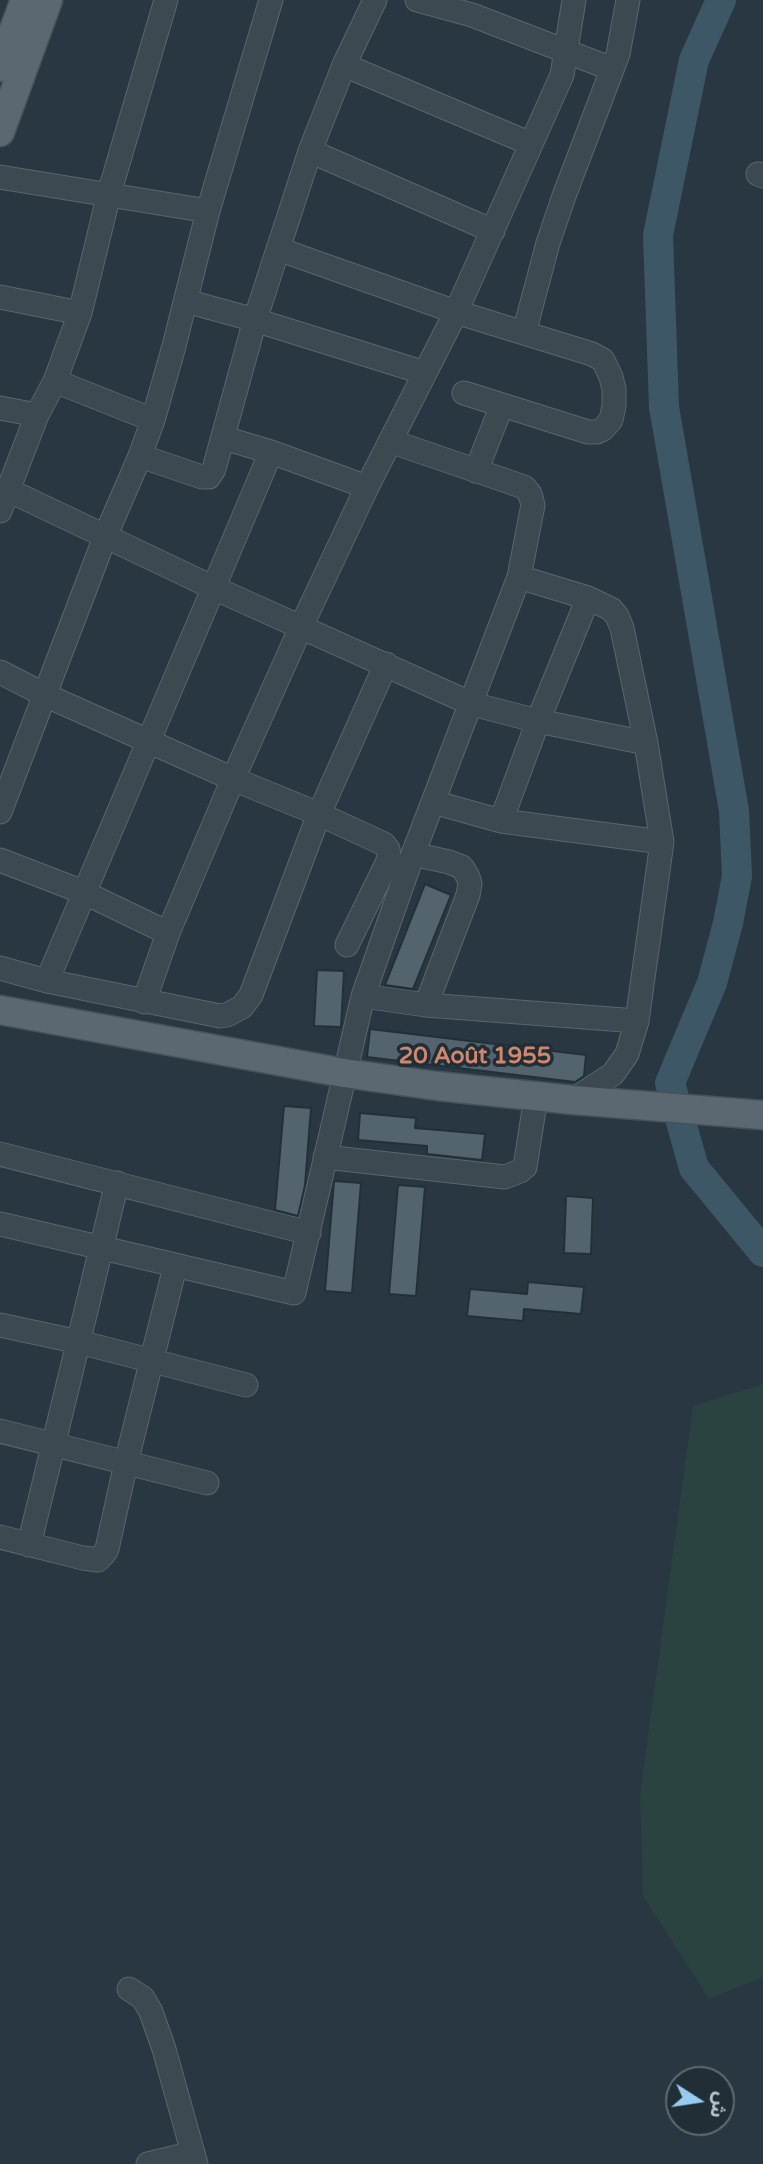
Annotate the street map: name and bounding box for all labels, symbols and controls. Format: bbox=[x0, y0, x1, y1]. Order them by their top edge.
district label: 20 Août 1955 bbox=[399, 1043, 551, 1071]
north arrow bbox=[665, 2066, 735, 2136]
text: ش bbox=[705, 2090, 732, 2120]

